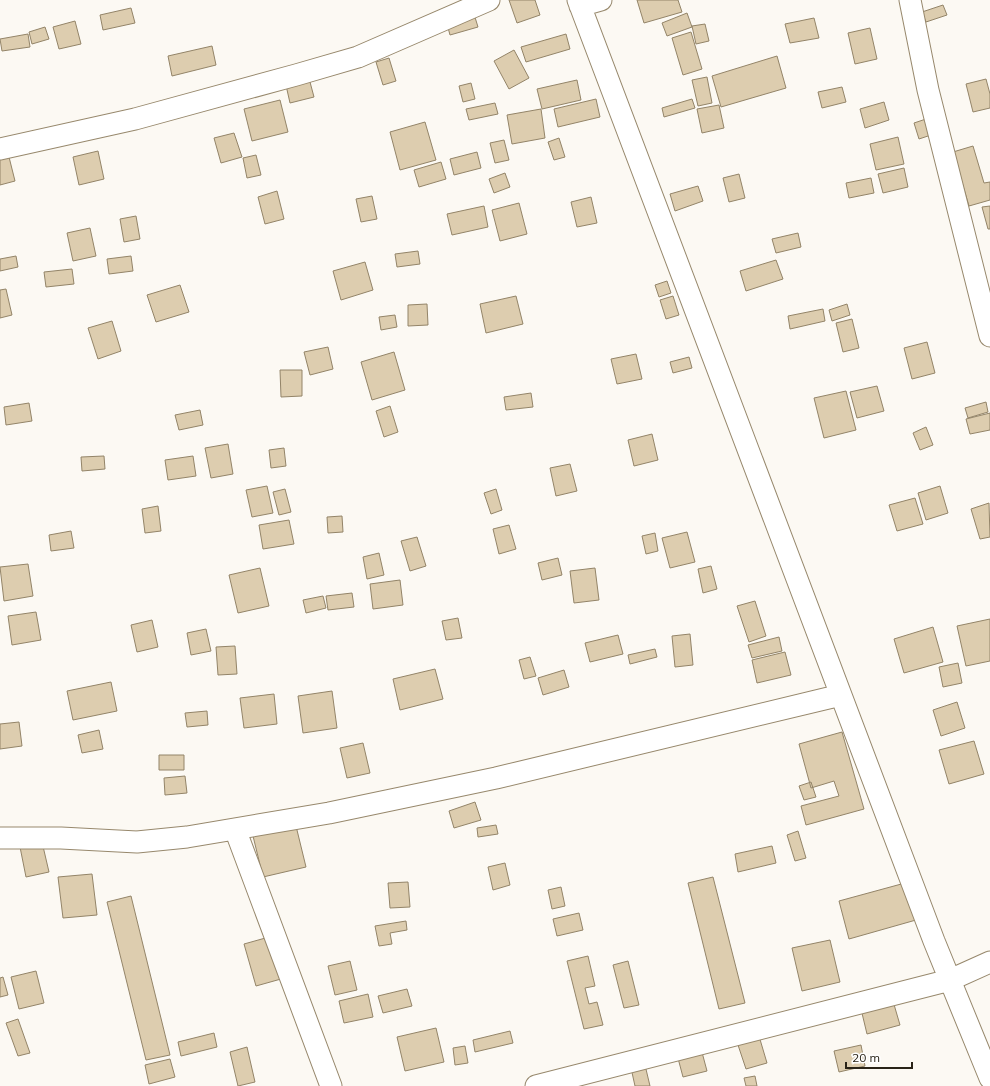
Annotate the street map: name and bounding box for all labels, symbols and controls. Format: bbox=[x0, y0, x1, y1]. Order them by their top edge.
scale bar bbox=[846, 1044, 912, 1070]
text: 20 m bbox=[852, 1050, 880, 1065]

